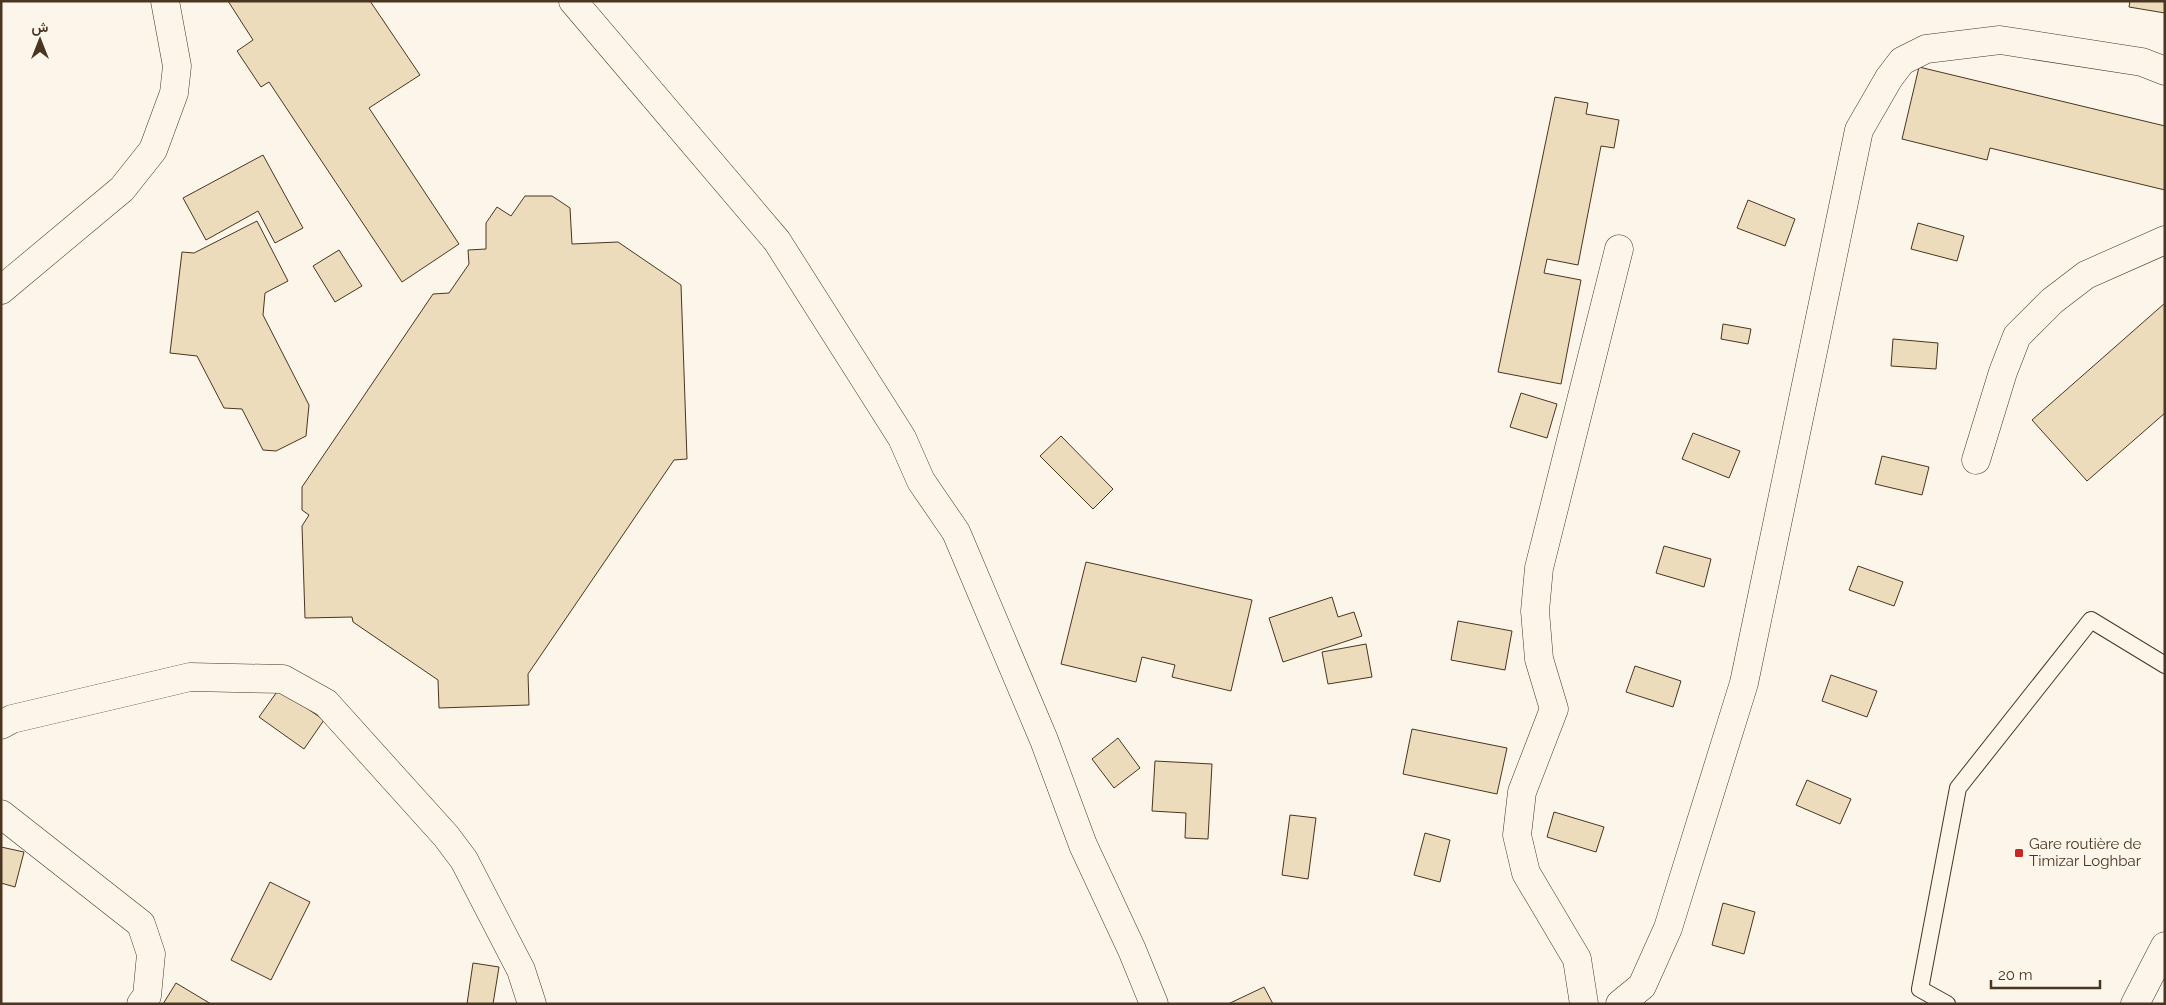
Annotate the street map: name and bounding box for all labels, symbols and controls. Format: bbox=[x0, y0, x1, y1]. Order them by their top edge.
north arrow bbox=[15, 15, 65, 65]
text: ش bbox=[32, 19, 49, 36]
place label: Gare routière de Timizar Loghbar bbox=[2029, 835, 2142, 870]
marker: Gare routière de Timizar Loghbar bbox=[2013, 847, 2025, 859]
scale bar bbox=[1991, 958, 2100, 990]
text: 20 m bbox=[1998, 966, 2033, 984]

